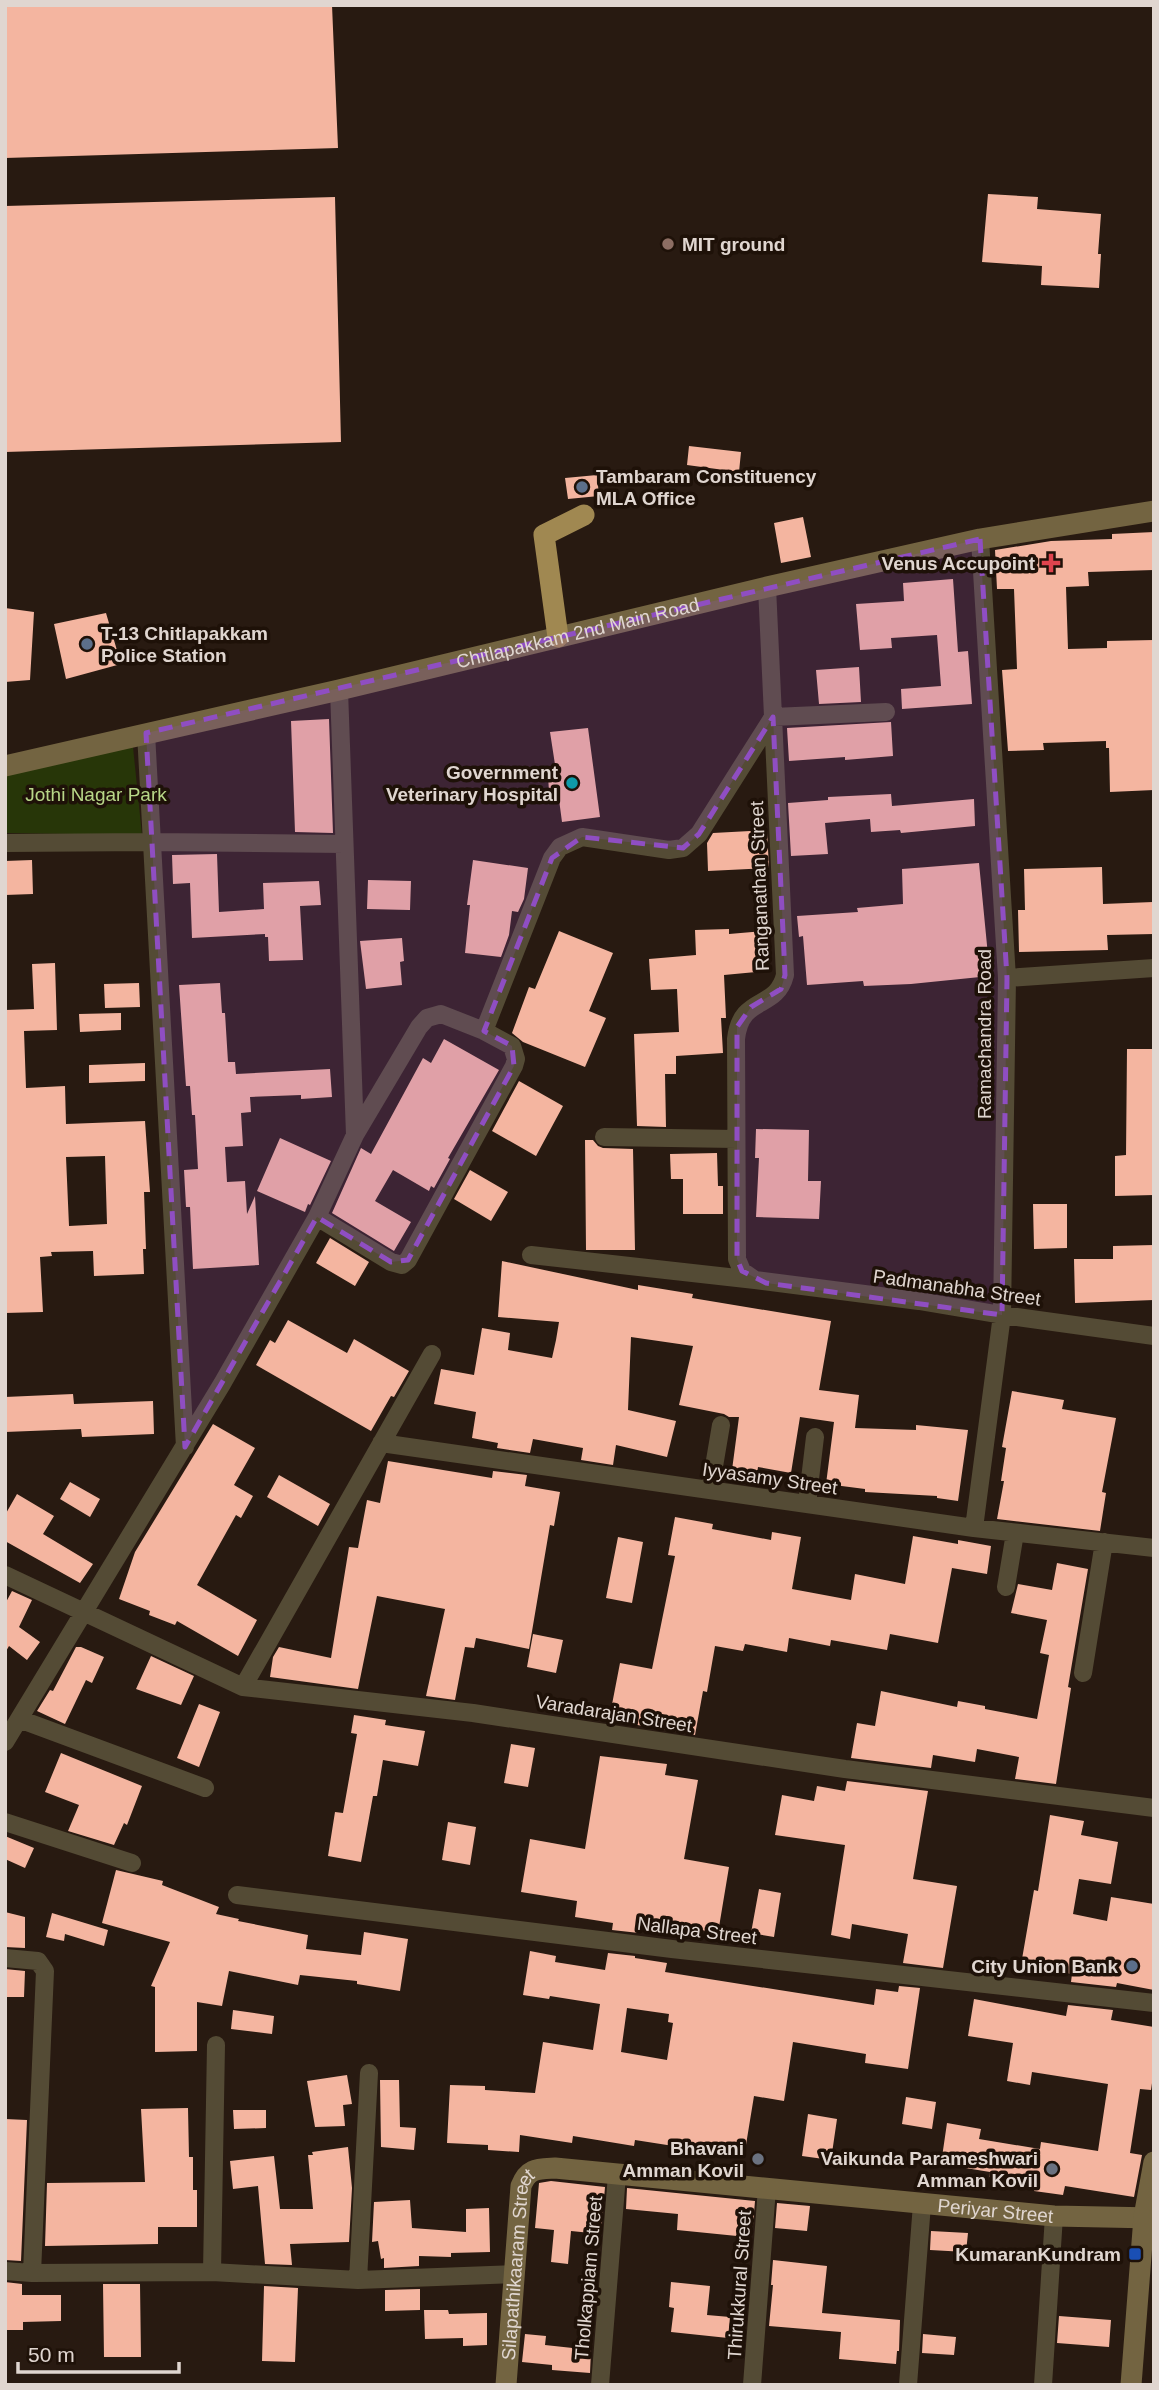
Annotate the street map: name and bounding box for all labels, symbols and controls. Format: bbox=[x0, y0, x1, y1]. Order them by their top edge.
place label: MIT ground bbox=[682, 234, 785, 255]
marker: MIT ground bbox=[660, 236, 676, 252]
place label: Tambaram Constituency MLA Office bbox=[596, 466, 817, 509]
marker: Tambaram Constituency MLA Office bbox=[574, 479, 590, 495]
place label: Venus Accupoint bbox=[882, 553, 1036, 574]
marker: Venus Accupoint bbox=[1041, 553, 1061, 573]
street label: Chitlapakkam 2nd Main Road bbox=[454, 594, 701, 672]
place label: T-13 Chitlapakkam Police Station bbox=[101, 623, 268, 666]
marker: T-13 Chitlapakkam Police Station bbox=[79, 636, 95, 652]
place label: Government Veterinary Hospital bbox=[386, 762, 559, 805]
marker: Government Veterinary Hospital bbox=[564, 775, 580, 791]
park label: Jothi Nagar Park bbox=[25, 784, 167, 805]
street label: Ranganathan Street bbox=[746, 800, 773, 971]
street label: Ramachandra Road bbox=[974, 949, 995, 1119]
street label: Padmanabha Street bbox=[872, 1265, 1043, 1310]
street label: Iyyasamy Street bbox=[701, 1459, 840, 1498]
street label: Varadarajan Street bbox=[534, 1691, 694, 1736]
street label: Nallapa Street bbox=[636, 1913, 759, 1948]
place label: City Union Bank bbox=[971, 1956, 1118, 1977]
marker: City Union Bank bbox=[1124, 1958, 1140, 1974]
place label: Bhavani Amman Kovil bbox=[623, 2138, 744, 2181]
place label: Vaikunda Parameshwari Amman Kovil bbox=[820, 2148, 1038, 2191]
marker: Bhavani Amman Kovil bbox=[750, 2151, 766, 2167]
marker: Vaikunda Parameshwari Amman Kovil bbox=[1044, 2161, 1060, 2177]
street label: Silapathikaaram Street bbox=[498, 2164, 539, 2361]
street label: Tholkappiam Street bbox=[571, 2194, 606, 2361]
street label: Periyar Street bbox=[936, 2195, 1055, 2227]
street label: Thirukkural Street bbox=[724, 2209, 755, 2361]
place label: KumaranKundram bbox=[955, 2244, 1121, 2265]
marker: KumaranKundram bbox=[1127, 2246, 1143, 2262]
scale bar bbox=[18, 2330, 178, 2374]
text: 50 m bbox=[28, 2343, 75, 2366]

